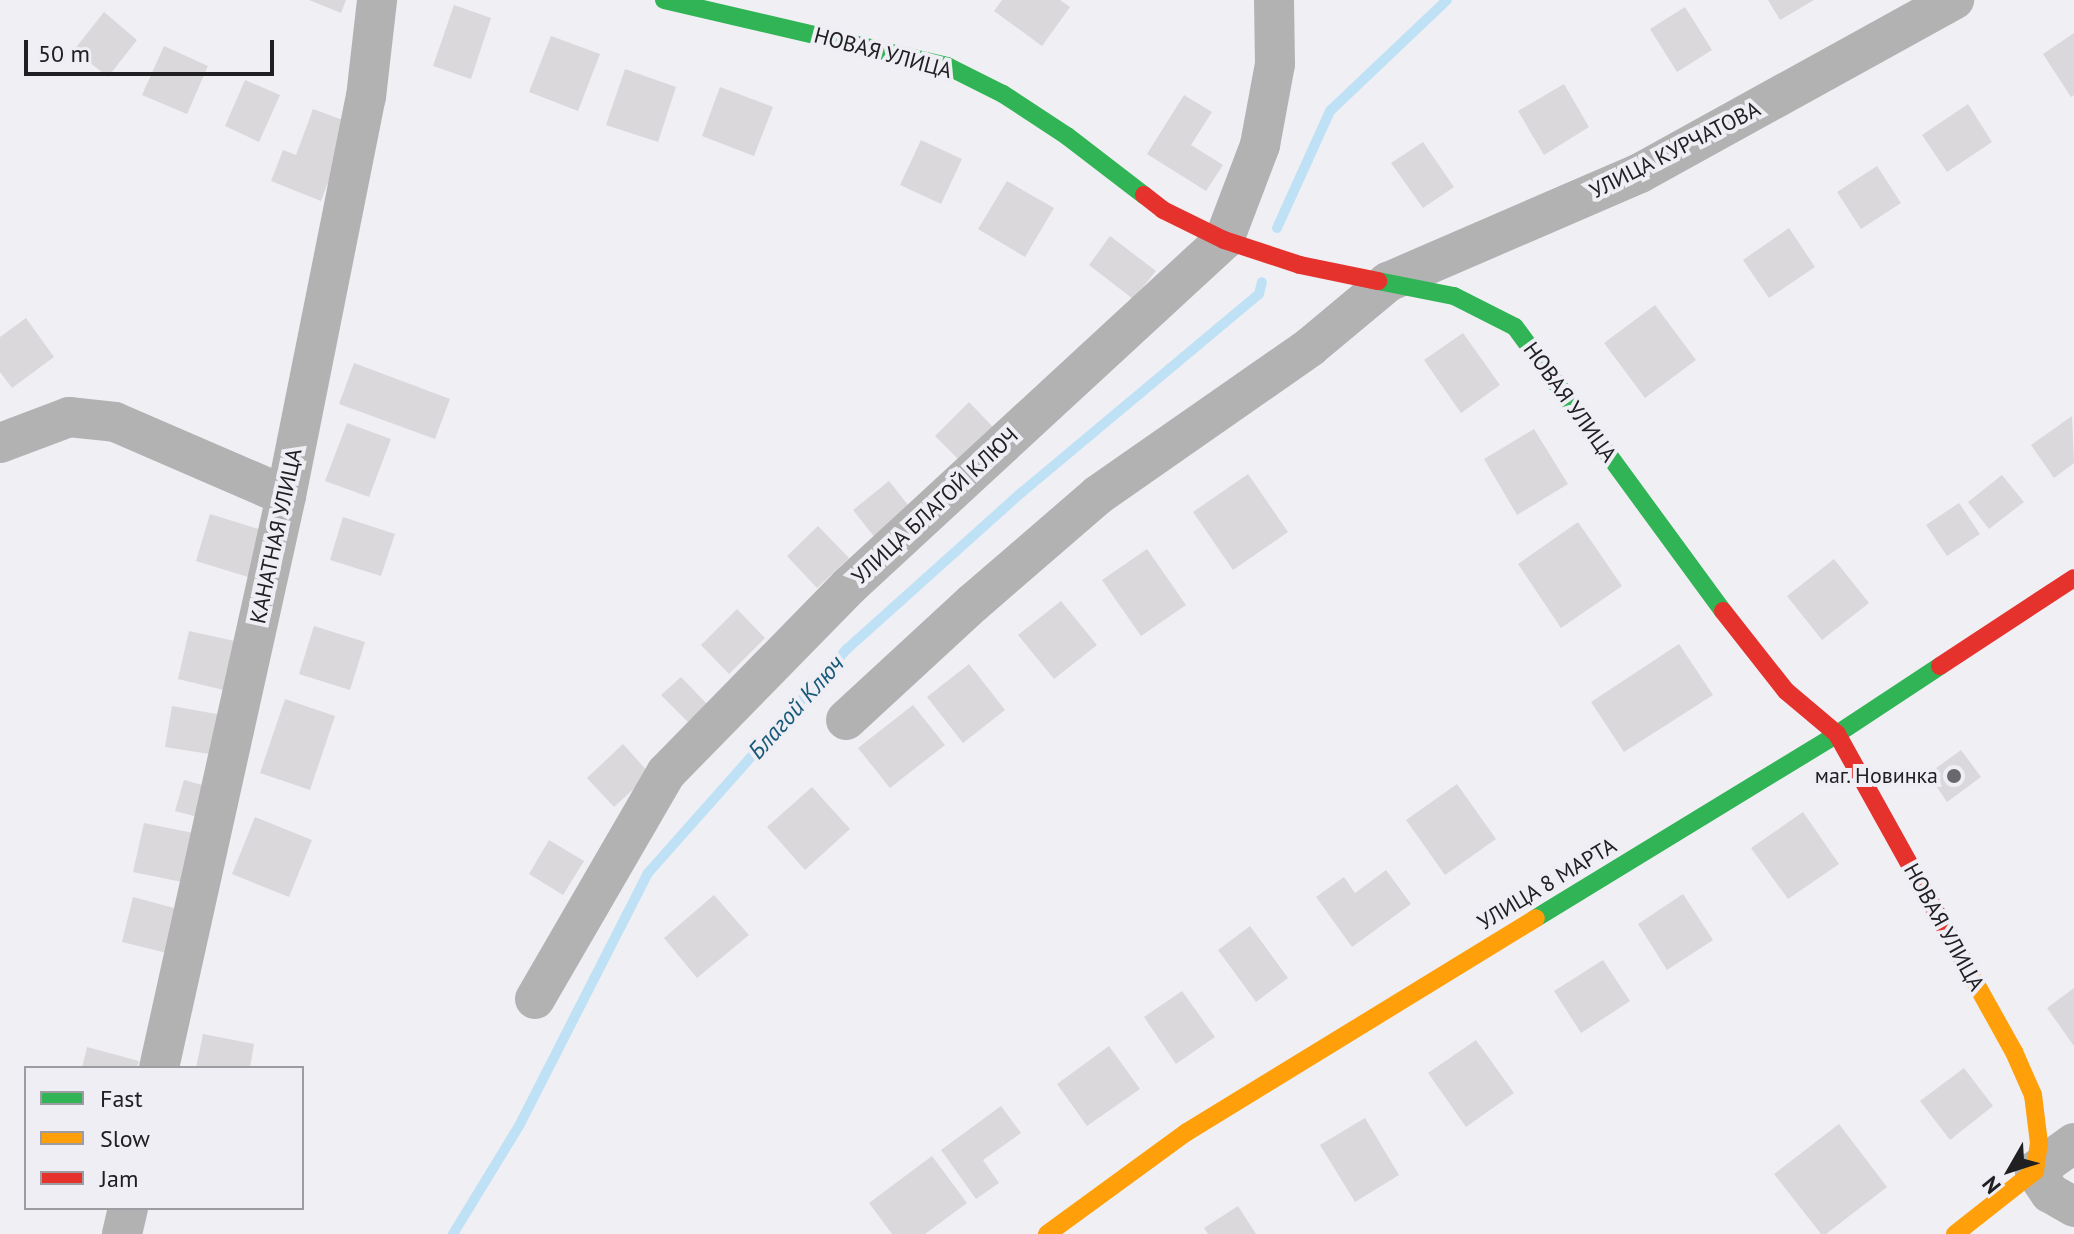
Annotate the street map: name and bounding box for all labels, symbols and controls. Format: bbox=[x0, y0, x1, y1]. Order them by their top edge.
street label: НОВАЯ УЛИЦА bbox=[811, 22, 955, 84]
scale bar bbox=[28, 24, 278, 74]
text: 50 m bbox=[38, 38, 90, 69]
street label: УЛИЦА КУРЧАТОВА bbox=[1585, 95, 1765, 205]
street label: НОВАЯ УЛИЦА bbox=[1518, 337, 1622, 467]
street label: УЛИЦА БЛАГОЙ КЛЮЧ bbox=[846, 422, 1024, 590]
street label: КАНАТНАЯ УЛИЦА bbox=[244, 446, 308, 626]
water label: Благой Ключ bbox=[742, 649, 850, 765]
place label: маг. Новинка bbox=[1813, 763, 1938, 789]
marker: маг. Новинка bbox=[1945, 767, 1963, 785]
street label: УЛИЦА 8 МАРТА bbox=[1473, 832, 1621, 936]
street label: НОВАЯ УЛИЦА bbox=[1898, 858, 1990, 996]
legend bbox=[24, 1066, 304, 1210]
text: Fast bbox=[100, 1083, 143, 1114]
text: Slow bbox=[100, 1123, 150, 1154]
north arrow bbox=[1970, 1130, 2050, 1210]
text: Jam bbox=[100, 1163, 138, 1194]
text: N bbox=[1976, 1171, 2007, 1200]

